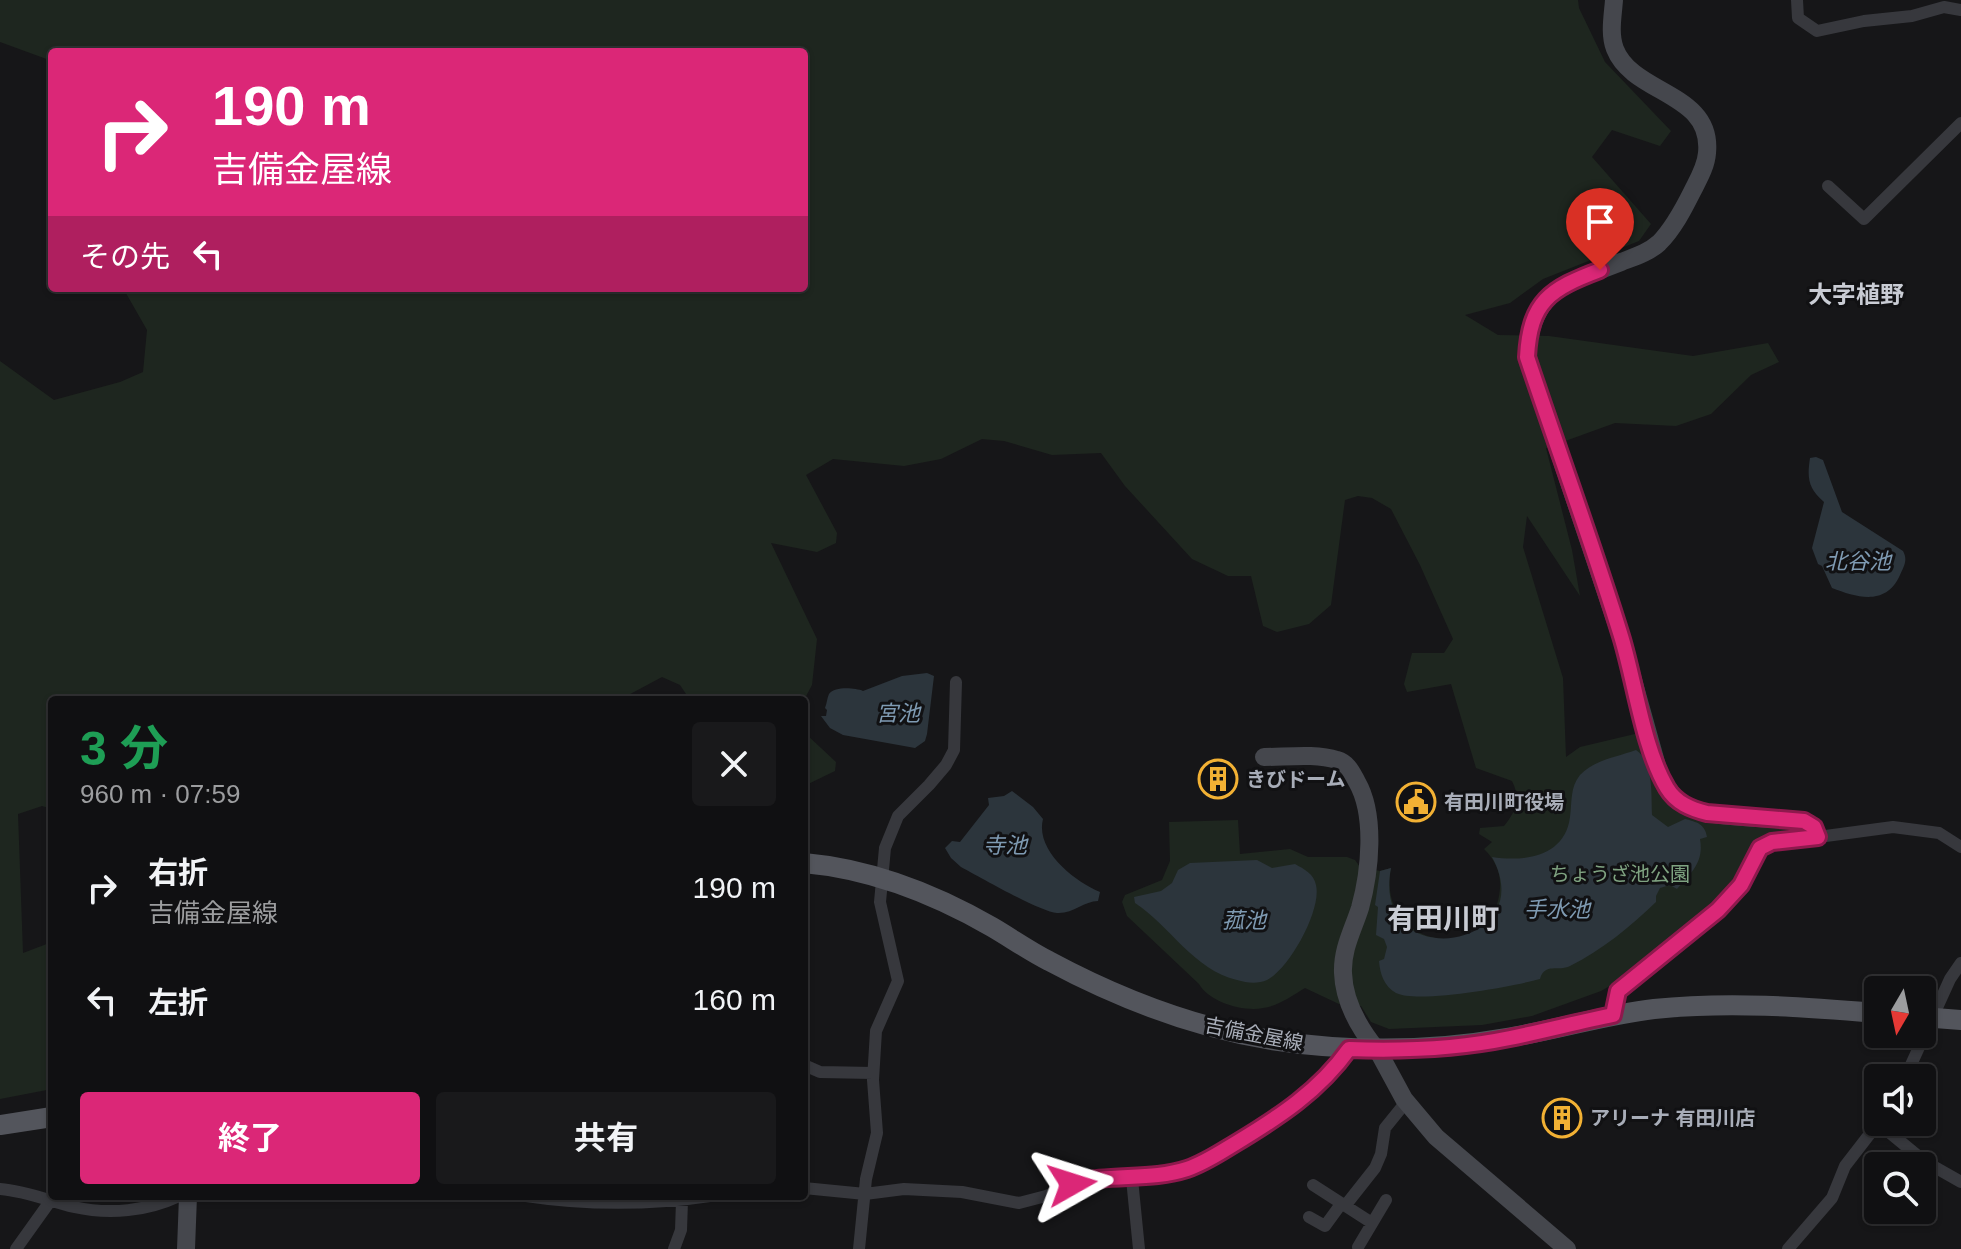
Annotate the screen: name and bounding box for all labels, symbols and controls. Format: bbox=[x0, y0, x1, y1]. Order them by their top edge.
text: 190 m bbox=[212, 74, 371, 137]
icon: right bbox=[80, 80, 184, 184]
text: 吉備金屋線 bbox=[212, 149, 392, 190]
pin bbox=[1566, 188, 1634, 270]
icon: arrive bbox=[1578, 200, 1622, 244]
icon: left bbox=[186, 232, 230, 276]
text: その先 bbox=[80, 240, 170, 273]
district label: 大字植野 bbox=[1808, 281, 1904, 308]
water label: 北谷池 bbox=[1825, 549, 1893, 574]
water label: 宮池 bbox=[876, 701, 922, 726]
text: 3 分 bbox=[80, 722, 168, 775]
button: close bbox=[692, 722, 776, 806]
building icon: きびドーム bbox=[1197, 758, 1239, 800]
place label: きびドーム bbox=[1246, 768, 1345, 790]
text: 960 m · 07:59 bbox=[80, 779, 240, 809]
public building icon: 有田川町役場 bbox=[1395, 781, 1437, 823]
place label: 有田川町役場 bbox=[1444, 791, 1564, 813]
water label: 寺池 bbox=[983, 833, 1029, 858]
text: 右折 bbox=[148, 856, 208, 889]
park label: ちょうざ池公園 bbox=[1550, 863, 1690, 885]
icon: right bbox=[80, 866, 124, 910]
text: 190 m bbox=[693, 871, 776, 904]
water label: 手水池 bbox=[1524, 897, 1592, 922]
text: 吉備金屋線 bbox=[148, 898, 278, 928]
district label: 有田川町 bbox=[1387, 903, 1499, 934]
water label: 菰池 bbox=[1222, 908, 1268, 933]
north arrow bbox=[1864, 976, 1936, 1048]
map controls bbox=[1864, 976, 1936, 1224]
icon: left bbox=[80, 978, 124, 1022]
text: 160 m bbox=[693, 983, 776, 1016]
text: 左折 bbox=[148, 986, 208, 1019]
street label: 吉備金屋線 bbox=[1203, 1014, 1305, 1054]
button: sound bbox=[1864, 1064, 1936, 1136]
button: 終了 bbox=[80, 1092, 420, 1184]
button: 共有 bbox=[436, 1092, 776, 1184]
building icon: アリーナ 有田川店 bbox=[1541, 1097, 1583, 1139]
place label: アリーナ 有田川店 bbox=[1590, 1107, 1756, 1129]
position arrow bbox=[1030, 1142, 1114, 1226]
button: search bbox=[1864, 1152, 1936, 1224]

